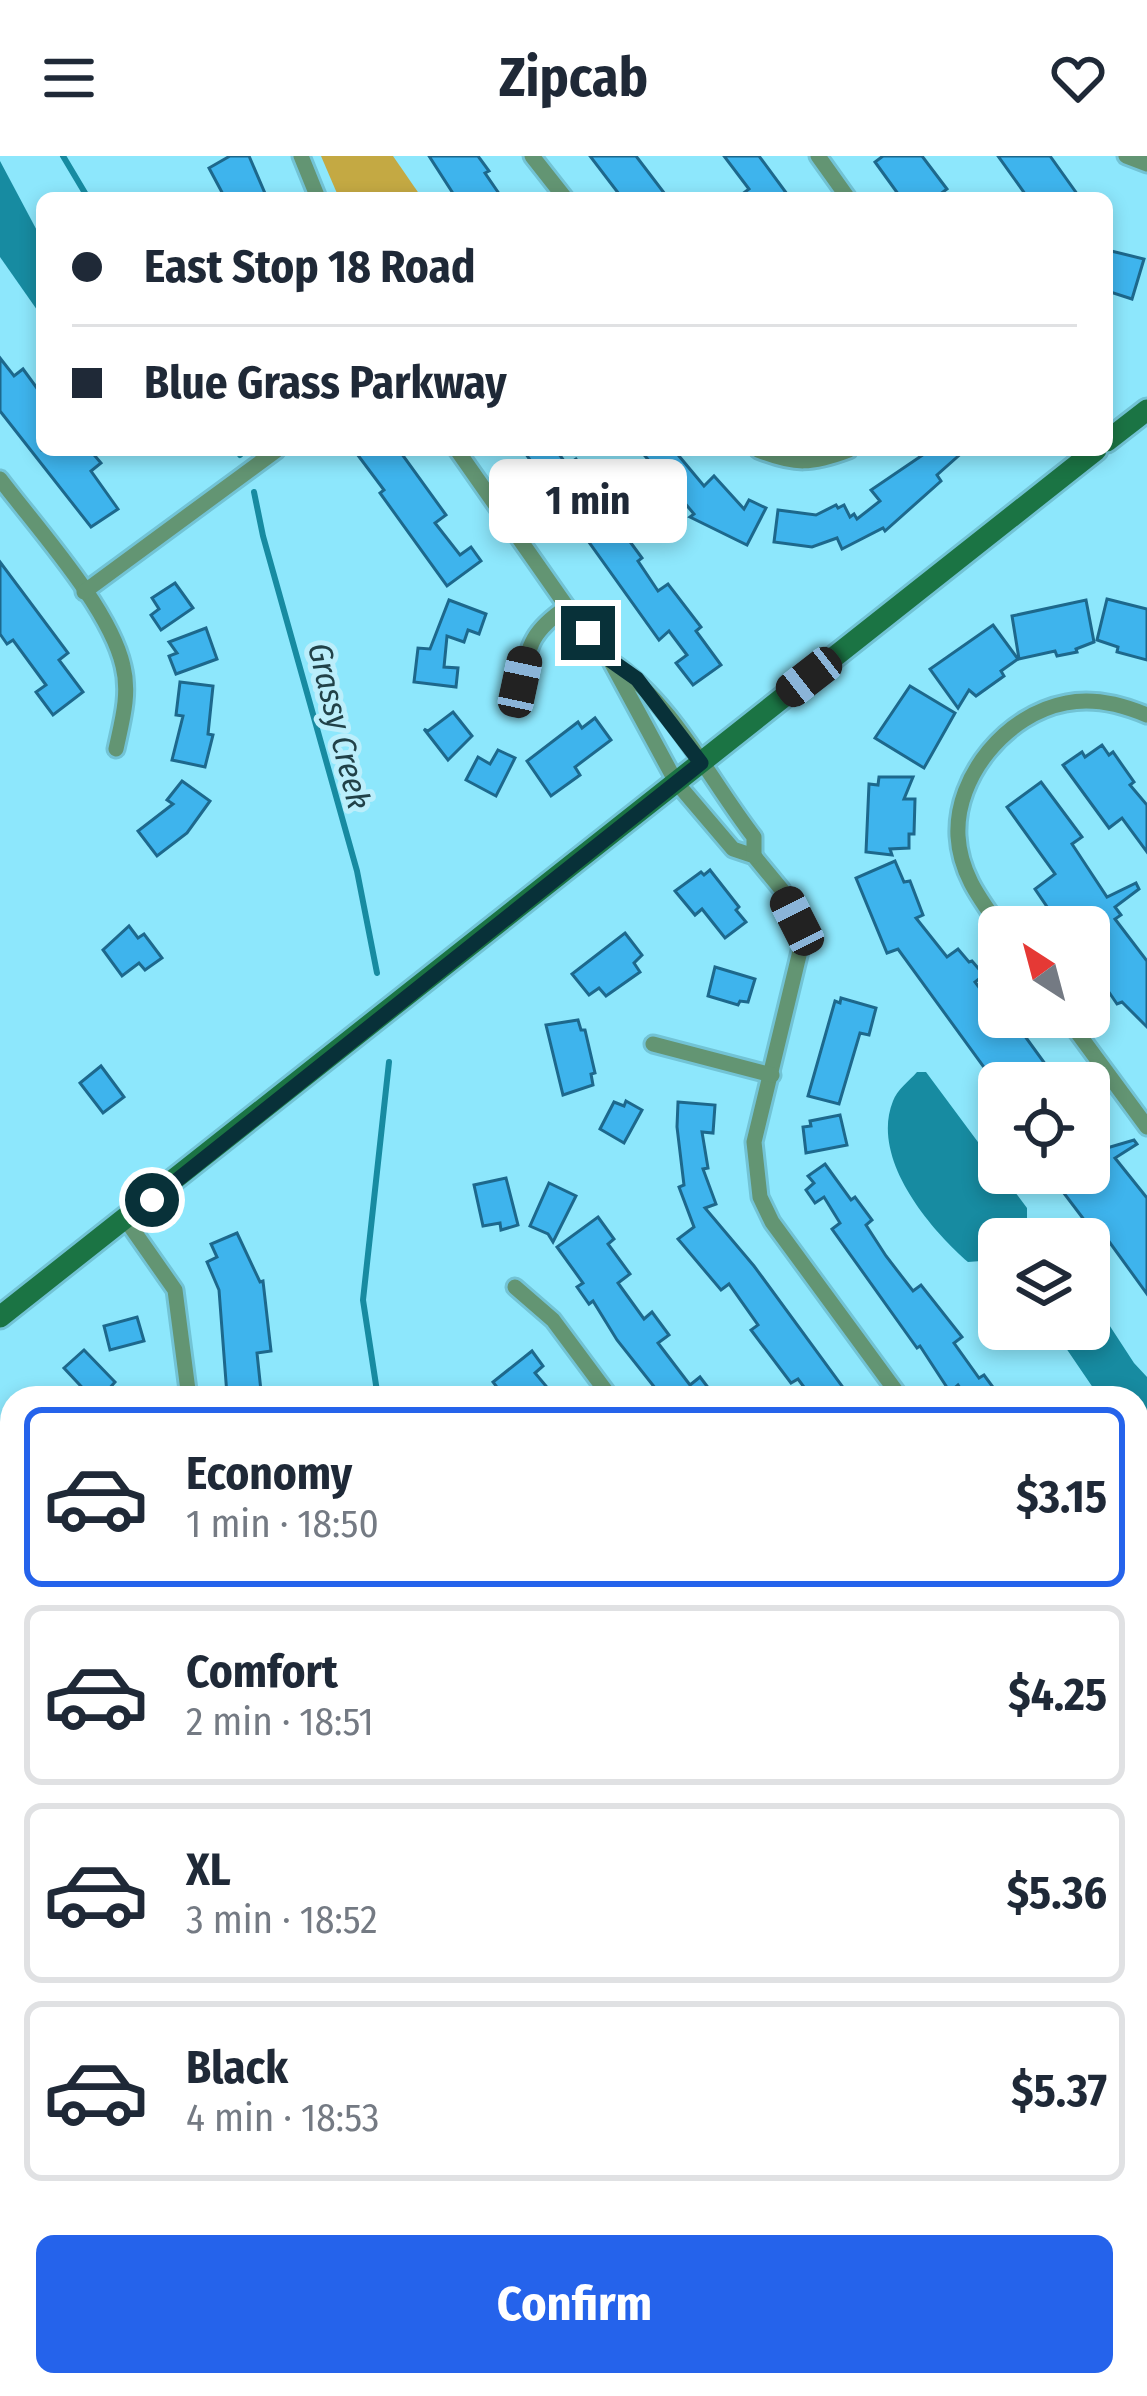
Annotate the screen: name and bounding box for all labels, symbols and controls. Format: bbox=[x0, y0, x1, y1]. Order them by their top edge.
icon: menu bbox=[36, 45, 102, 111]
icon: heart bbox=[1045, 45, 1111, 111]
text: Zipcab bbox=[499, 46, 648, 110]
text: East Stop 18 Road bbox=[144, 240, 475, 294]
text: Blue Grass Parkway bbox=[144, 356, 507, 410]
callout: 1 min bbox=[489, 459, 687, 543]
text: 1 min bbox=[546, 478, 630, 524]
route end bbox=[561, 606, 615, 660]
water label: Grassy Creek bbox=[299, 639, 379, 813]
car bbox=[770, 641, 848, 713]
car bbox=[495, 643, 545, 721]
car bbox=[765, 881, 829, 961]
north arrow bbox=[978, 906, 1110, 1038]
map controls bbox=[978, 906, 1110, 1350]
button: locate bbox=[978, 1062, 1110, 1194]
route start bbox=[125, 1173, 179, 1227]
button: layers bbox=[978, 1218, 1110, 1350]
icon: car bbox=[42, 1443, 150, 1551]
text: Economy bbox=[186, 1447, 352, 1501]
text: $3.15 bbox=[1016, 1470, 1107, 1524]
text: 1 min · 18:50 bbox=[186, 1501, 379, 1547]
icon: car bbox=[42, 1641, 150, 1749]
text: Comfort bbox=[186, 1645, 338, 1699]
text: $4.25 bbox=[1008, 1668, 1107, 1722]
text: 2 min · 18:51 bbox=[186, 1699, 374, 1745]
icon: car bbox=[42, 1839, 150, 1947]
text: XL bbox=[186, 1843, 231, 1897]
text: $5.36 bbox=[1007, 1866, 1107, 1920]
text: 3 min · 18:52 bbox=[186, 1897, 378, 1943]
icon: car bbox=[42, 2037, 150, 2145]
text: Black bbox=[186, 2041, 288, 2095]
text: $5.37 bbox=[1011, 2064, 1107, 2118]
text: 4 min · 18:53 bbox=[186, 2095, 379, 2141]
button: Confirm bbox=[36, 2235, 1113, 2373]

